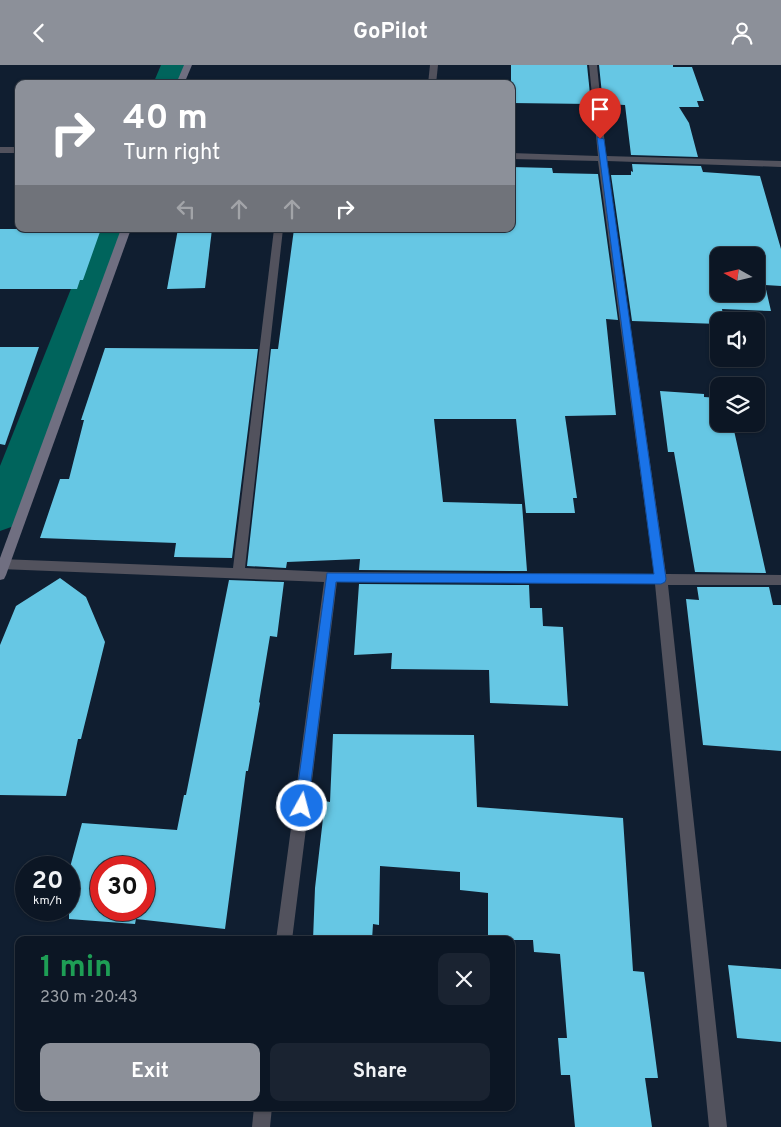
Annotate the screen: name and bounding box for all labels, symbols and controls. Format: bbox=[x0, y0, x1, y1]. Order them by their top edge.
icon: back bbox=[25, 19, 53, 47]
text: GoPilot bbox=[353, 19, 428, 46]
icon: person bbox=[728, 19, 756, 47]
pin bbox=[579, 88, 621, 139]
icon: arrive bbox=[586, 95, 614, 123]
text: 40 m bbox=[123, 97, 208, 141]
icon: right bbox=[40, 100, 105, 165]
text: Turn right bbox=[123, 140, 220, 167]
icon: left bbox=[172, 195, 200, 223]
icon: ahead bbox=[225, 195, 253, 223]
icon: ahead bbox=[278, 195, 306, 223]
icon: right bbox=[331, 195, 359, 223]
north arrow bbox=[710, 247, 765, 303]
map controls bbox=[710, 247, 765, 432]
button: sound bbox=[710, 312, 765, 367]
button: layers bbox=[710, 377, 765, 432]
position arrow bbox=[275, 779, 327, 831]
speed limit sign: 30 bbox=[90, 856, 155, 921]
text: 20 bbox=[32, 866, 63, 898]
text: km/h bbox=[33, 893, 62, 909]
text: 1 min bbox=[40, 950, 112, 987]
button: close bbox=[438, 953, 490, 1005]
text: 230 m · 20:43 bbox=[40, 988, 138, 1008]
button: Exit bbox=[40, 1043, 260, 1101]
button: Share bbox=[270, 1043, 490, 1101]

